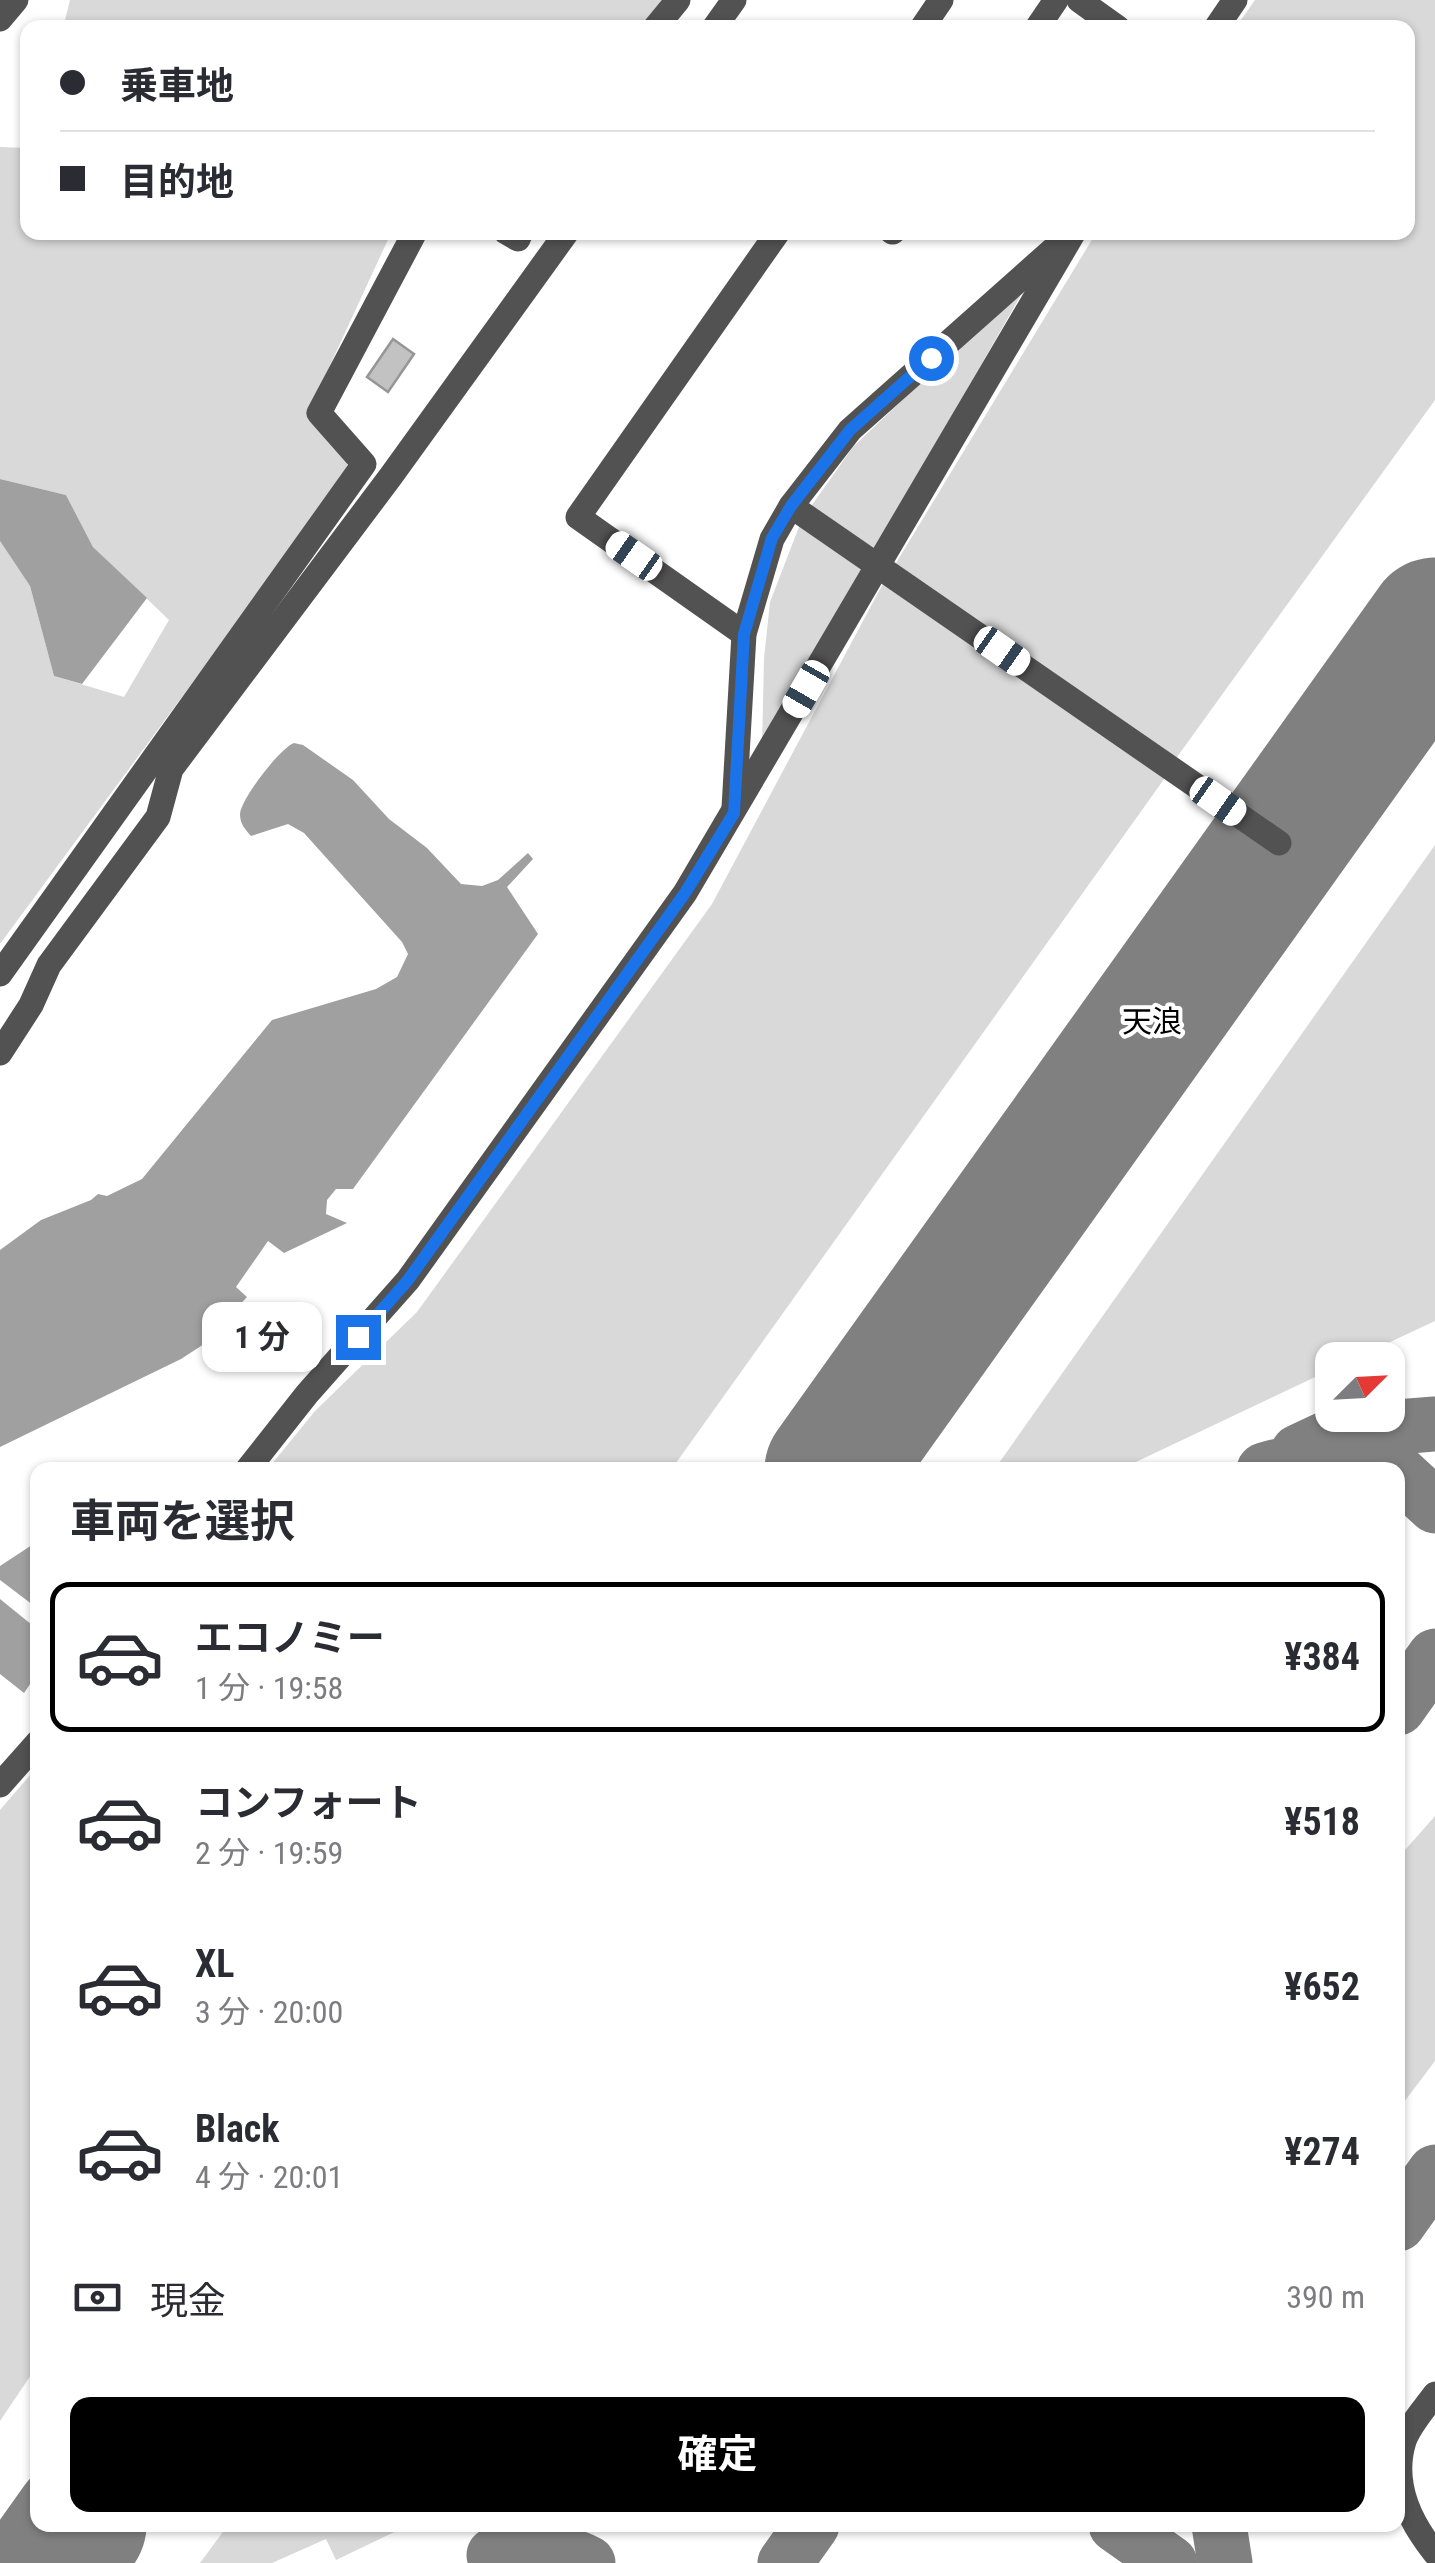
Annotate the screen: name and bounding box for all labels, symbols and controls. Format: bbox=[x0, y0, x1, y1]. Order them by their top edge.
text: 乗車地 bbox=[120, 64, 234, 108]
text: 目的地 bbox=[120, 160, 234, 204]
route start bbox=[909, 336, 954, 381]
car bbox=[601, 527, 667, 585]
car bbox=[969, 622, 1035, 680]
car bbox=[778, 656, 834, 722]
car bbox=[1185, 772, 1251, 830]
district label: 天浪 bbox=[1122, 1004, 1182, 1039]
callout: 1 分 bbox=[203, 1302, 323, 1372]
route end bbox=[336, 1315, 381, 1360]
text: 1 分 bbox=[234, 1318, 290, 1356]
north arrow bbox=[1315, 1342, 1405, 1432]
map controls bbox=[1315, 1342, 1405, 1432]
text: 車両を選択 bbox=[70, 1495, 295, 1548]
icon: car bbox=[75, 1612, 165, 1702]
text: エコノミー bbox=[195, 1616, 385, 1660]
text: ¥384 bbox=[1284, 1635, 1360, 1679]
text: 1 分 · 19:58 bbox=[195, 1669, 343, 1707]
icon: car bbox=[75, 1777, 165, 1867]
text: コンフォート bbox=[195, 1781, 422, 1825]
text: ¥518 bbox=[1284, 1800, 1360, 1844]
text: 2 分 · 19:59 bbox=[195, 1834, 343, 1872]
icon: car bbox=[75, 1942, 165, 2032]
text: XL bbox=[195, 1942, 234, 1986]
text: ¥652 bbox=[1284, 1965, 1360, 2009]
text: 3 分 · 20:00 bbox=[195, 1993, 343, 2031]
icon: car bbox=[75, 2107, 165, 2197]
text: Black bbox=[195, 2107, 279, 2151]
text: ¥274 bbox=[1284, 2130, 1360, 2174]
text: 4 分 · 20:01 bbox=[195, 2158, 343, 2196]
icon: cash bbox=[70, 2270, 125, 2325]
text: 390 m bbox=[1286, 2278, 1365, 2316]
text: 現金 bbox=[150, 2279, 226, 2323]
button: 確定 bbox=[70, 2397, 1365, 2512]

